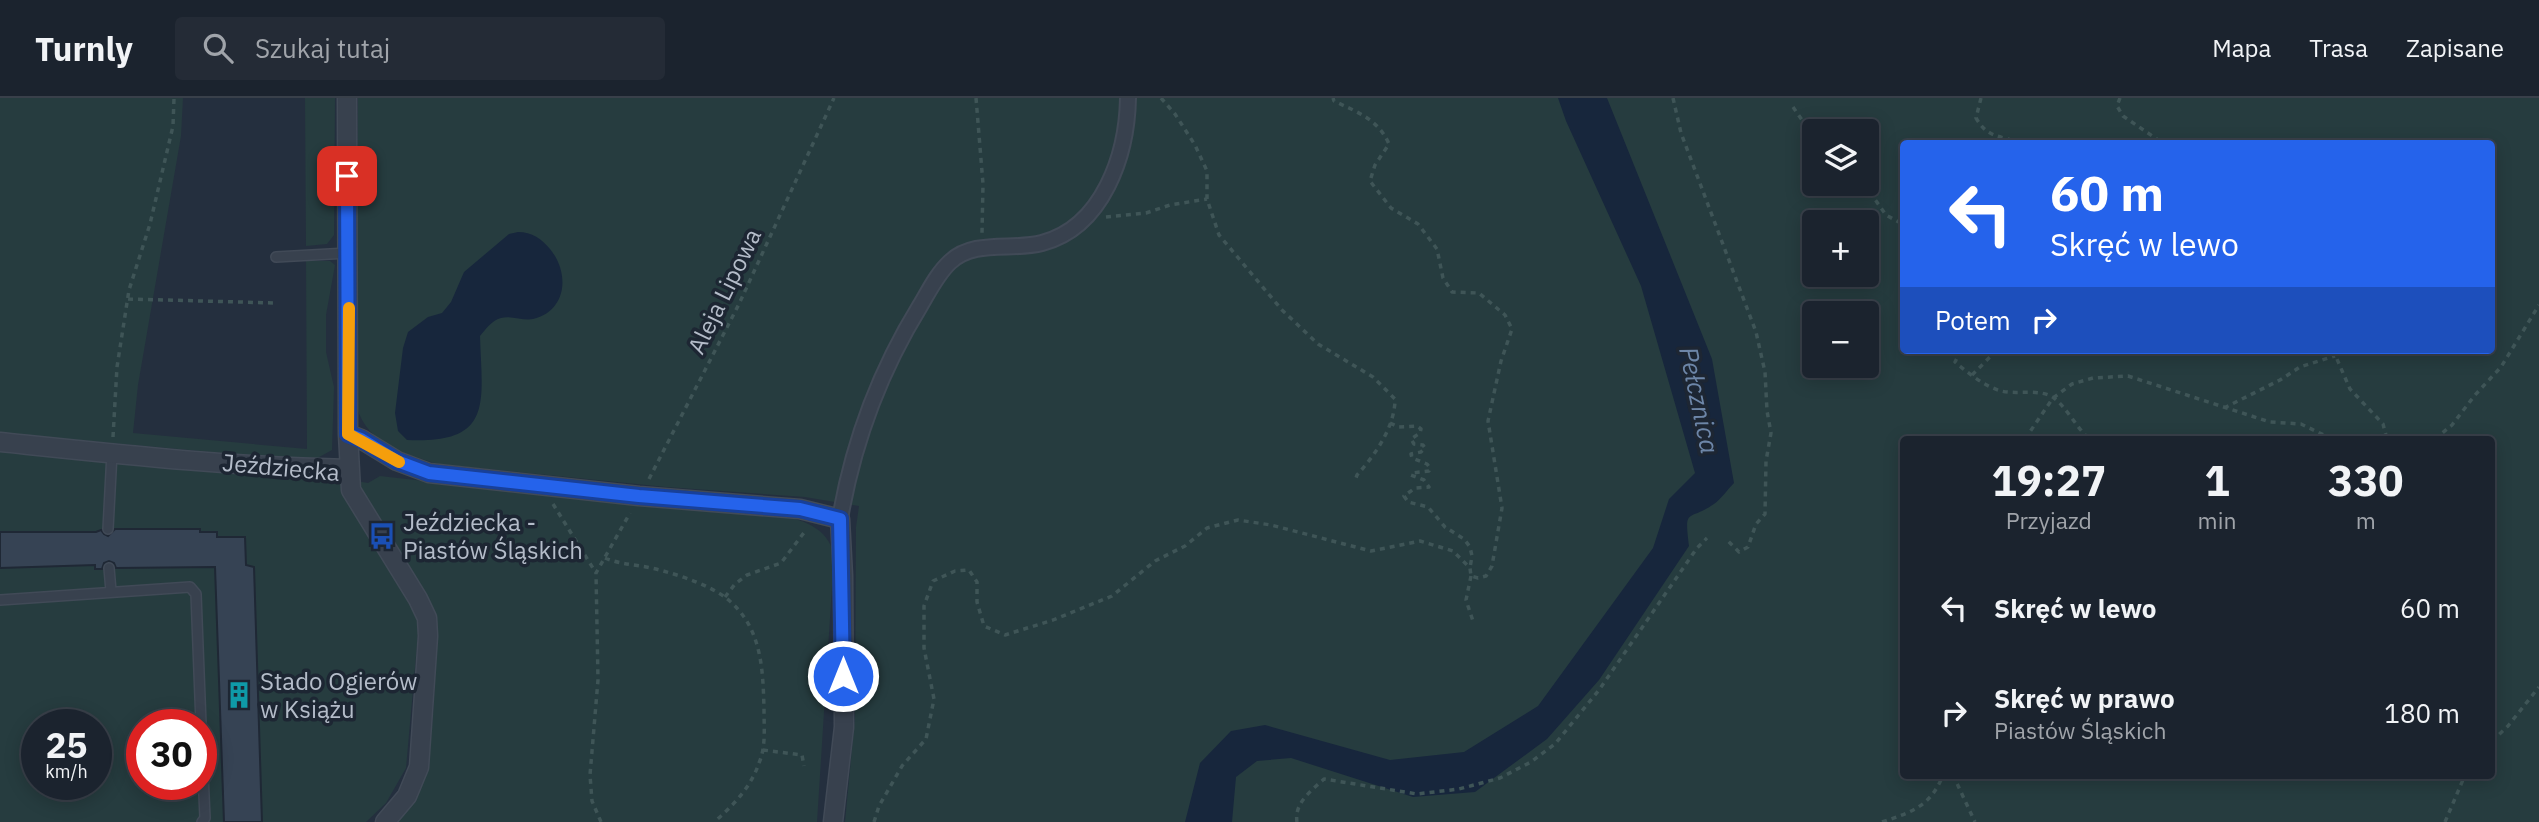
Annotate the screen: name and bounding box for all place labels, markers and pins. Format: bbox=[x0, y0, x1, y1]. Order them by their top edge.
pin bbox=[317, 146, 377, 206]
place label: Jeździecka - Piastów Śląskich bbox=[403, 506, 583, 566]
bus stop icon: Jeździecka - Piastów Śląskich bbox=[367, 521, 397, 551]
place label: Stado Ogierów w Książu bbox=[260, 665, 418, 725]
building icon: Stado Ogierów w Książu bbox=[224, 680, 254, 710]

